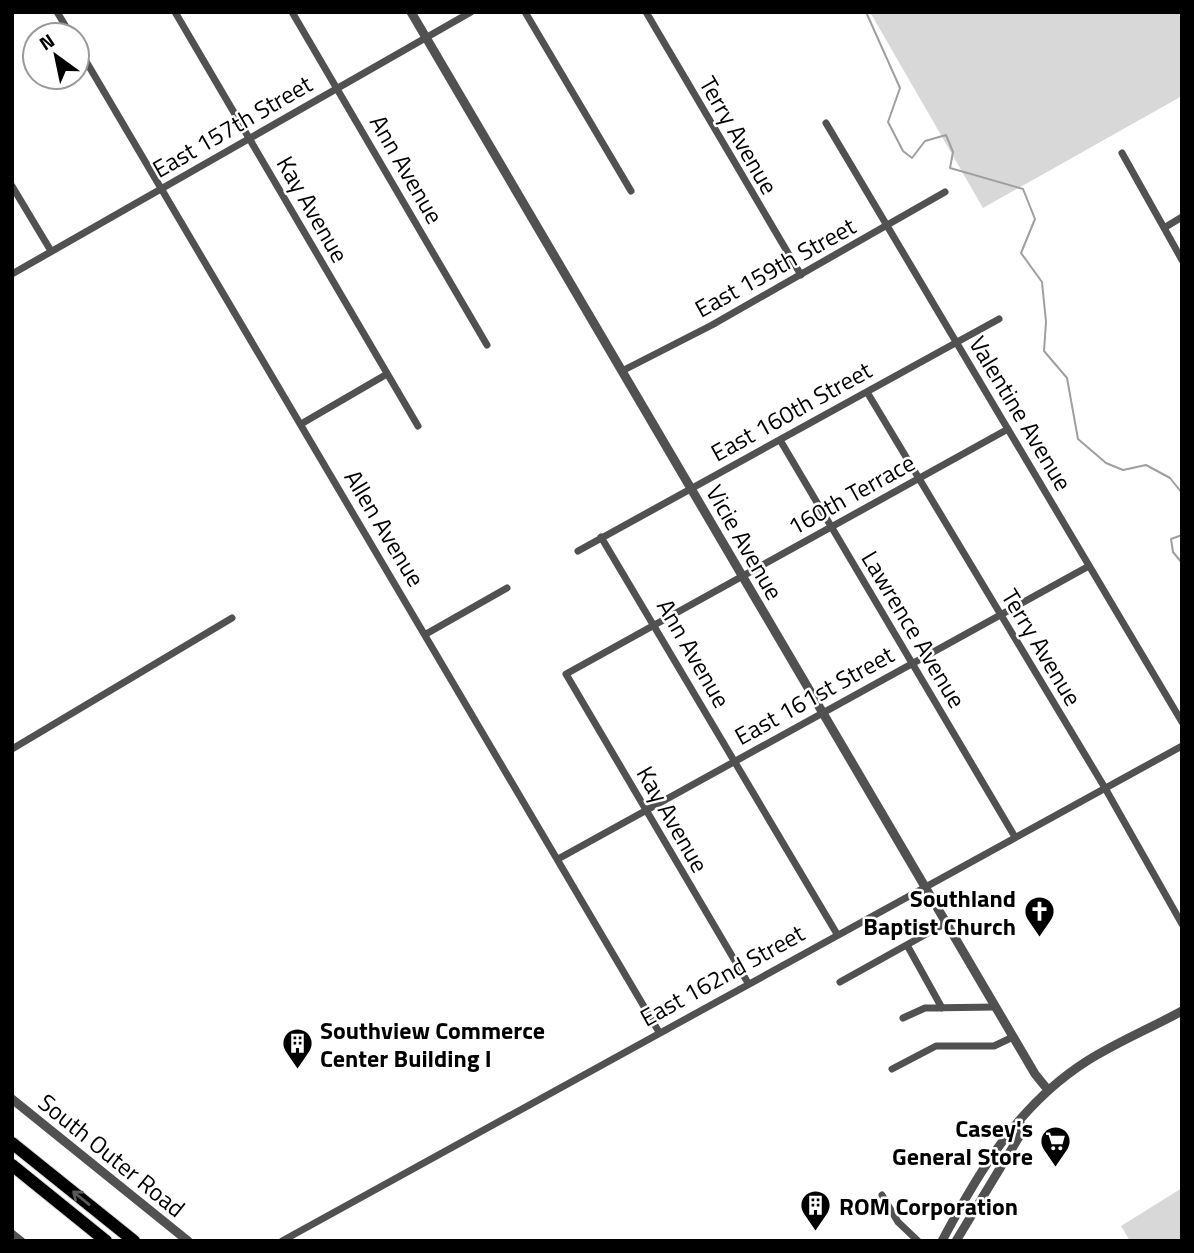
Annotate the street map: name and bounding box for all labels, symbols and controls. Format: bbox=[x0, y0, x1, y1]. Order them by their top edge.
north arrow bbox=[21, 21, 91, 91]
text: N bbox=[33, 26, 60, 57]
street label: East 157th Street bbox=[146, 65, 319, 186]
street label: Terry Avenue bbox=[691, 69, 787, 201]
street label: Ann Avenue bbox=[361, 108, 453, 230]
street label: Kay Avenue bbox=[268, 149, 358, 269]
street label: East 159th Street bbox=[688, 208, 862, 326]
street label: Valentine Avenue bbox=[961, 329, 1081, 497]
street label: East 160th Street bbox=[704, 352, 878, 470]
street label: 160th Terrace bbox=[781, 444, 921, 544]
street label: Allen Avenue bbox=[336, 463, 434, 593]
street label: Vicie Avenue bbox=[698, 478, 792, 606]
street label: Lawrence Avenue bbox=[853, 544, 975, 714]
street label: Terry Avenue bbox=[993, 582, 1091, 712]
street label: Ann Avenue bbox=[648, 592, 740, 714]
street label: East 161st Street bbox=[728, 636, 901, 754]
street label: Kay Avenue bbox=[628, 759, 718, 879]
place label: Southland Baptist Church bbox=[863, 880, 1016, 944]
church icon: Southland Baptist Church bbox=[1022, 895, 1056, 939]
street label: East 162nd Street bbox=[633, 915, 811, 1035]
place label: Southview Commerce Center Building I bbox=[320, 1012, 545, 1076]
building icon: Southview Commerce Center Building I bbox=[280, 1027, 314, 1071]
street label: South Outer Road bbox=[31, 1084, 193, 1226]
place label: Casey's General Store bbox=[892, 1110, 1033, 1174]
supermarket icon: Casey's General Store bbox=[1039, 1125, 1073, 1169]
place label: ROM Corporation bbox=[839, 1188, 1018, 1224]
building icon: ROM Corporation bbox=[799, 1189, 833, 1233]
one-way arrow bbox=[72, 1190, 90, 1206]

